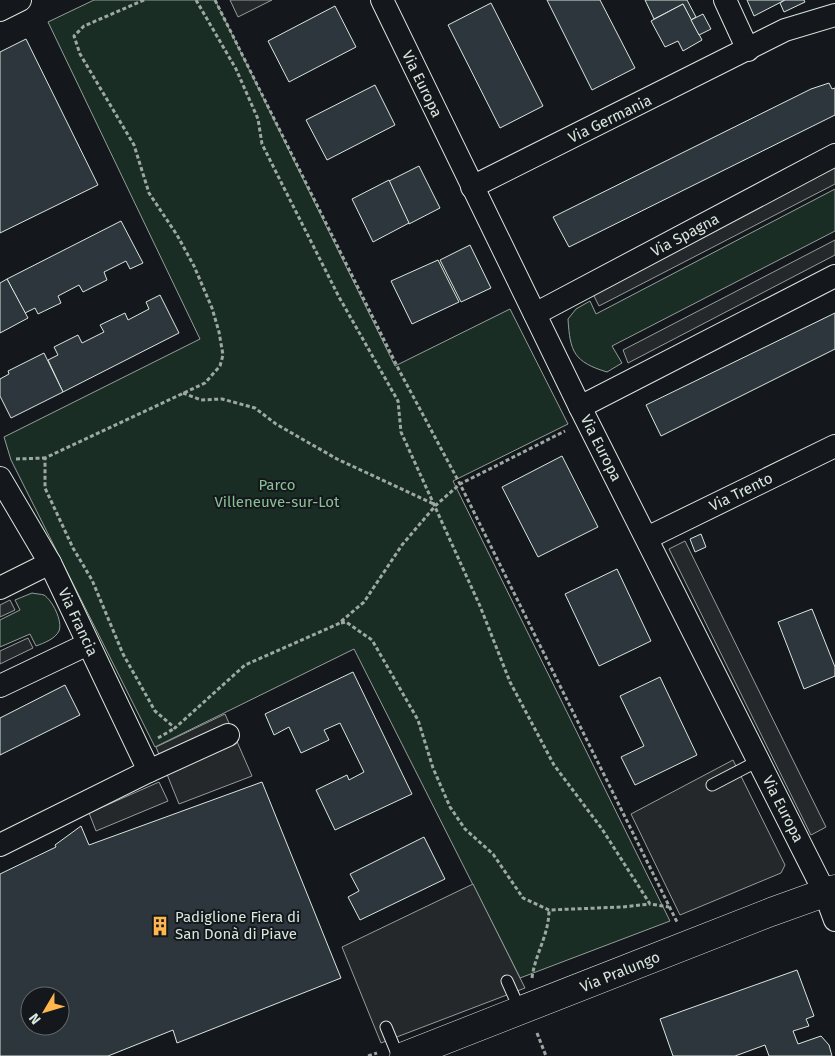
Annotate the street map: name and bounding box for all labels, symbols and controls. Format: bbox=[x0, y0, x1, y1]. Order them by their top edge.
street label: Via Europa bbox=[398, 48, 446, 120]
street label: Via Germania bbox=[565, 91, 655, 147]
street label: Via Spagna bbox=[648, 210, 722, 260]
street label: Via Europa bbox=[577, 412, 625, 484]
street label: Via Trento bbox=[706, 469, 776, 515]
park label: Parco Villeneuve-sur-Lot bbox=[214, 476, 340, 511]
street label: Via Francia bbox=[54, 585, 102, 659]
street label: Via Europa bbox=[759, 773, 807, 845]
place label: Padiglione Fiera di San Donà di Piave bbox=[175, 908, 300, 943]
building icon: Padiglione Fiera di San Donà di Piave bbox=[149, 915, 171, 937]
street label: Via Pralungo bbox=[577, 948, 663, 996]
north arrow bbox=[20, 986, 70, 1036]
text: N bbox=[26, 1010, 45, 1028]

